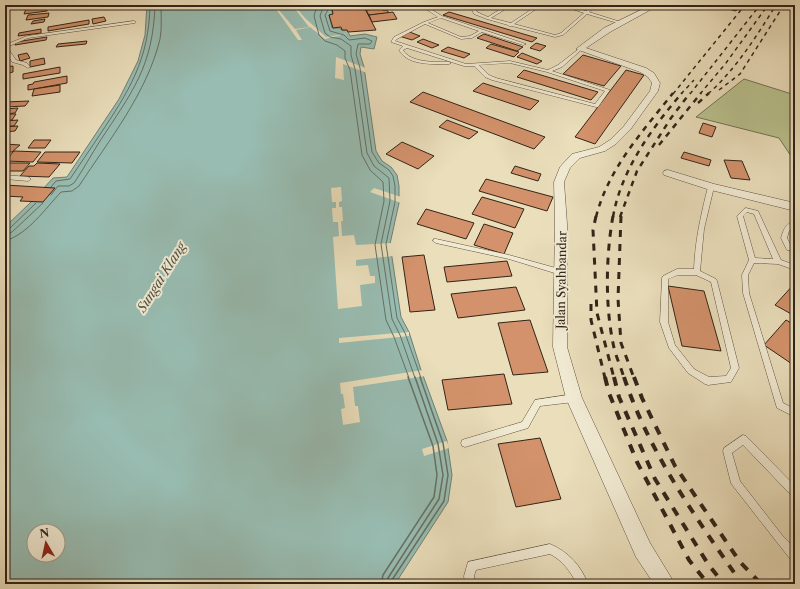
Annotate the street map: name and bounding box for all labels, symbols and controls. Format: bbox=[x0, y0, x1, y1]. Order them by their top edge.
street label: Jalan Syahbandar bbox=[553, 231, 569, 331]
water label: Sungai Klang bbox=[133, 238, 190, 316]
north arrow bbox=[26, 523, 66, 563]
text: N bbox=[39, 525, 51, 541]

